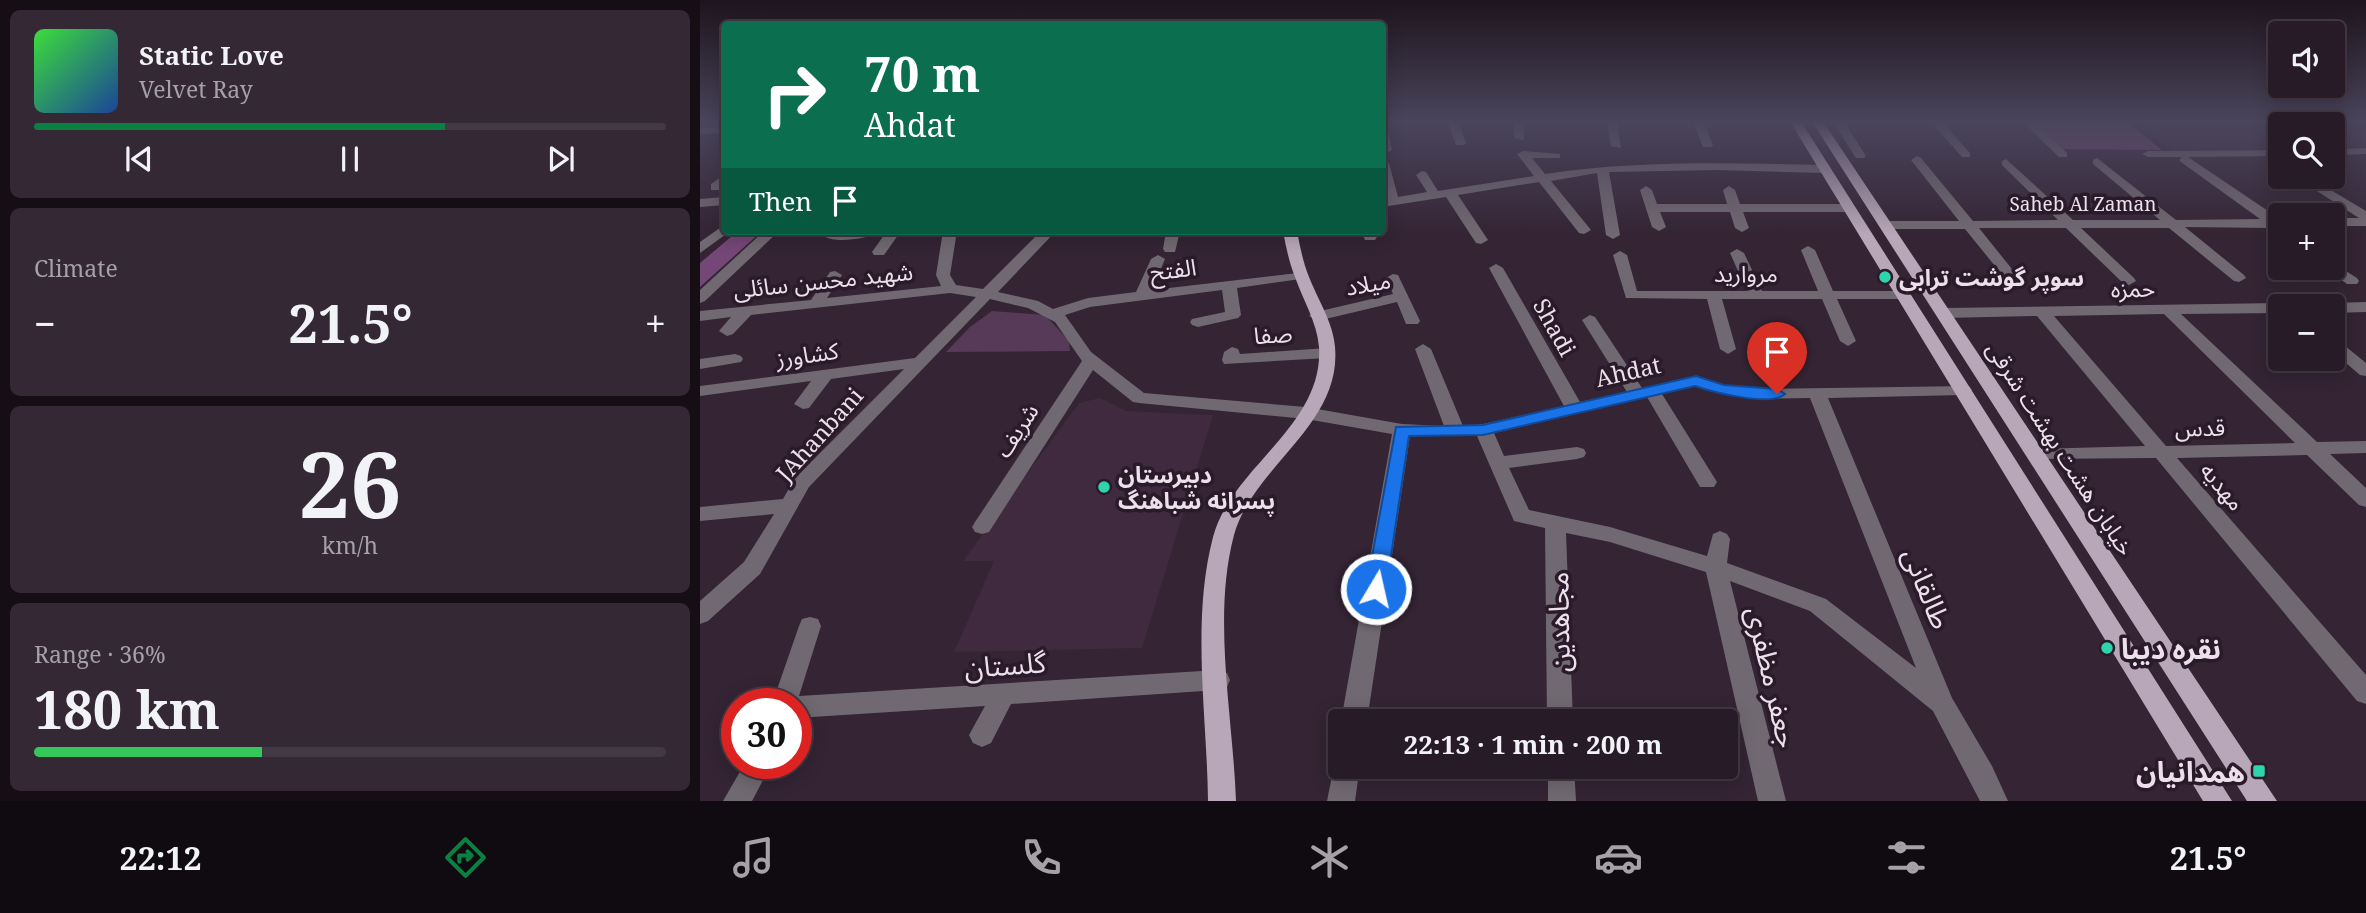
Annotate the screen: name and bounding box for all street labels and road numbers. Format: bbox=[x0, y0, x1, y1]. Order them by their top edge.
street label: Saheb Al Zaman bbox=[2010, 191, 2156, 217]
street label: الفتح bbox=[1148, 250, 1198, 290]
street label: شهید محسن سائلی bbox=[732, 255, 914, 305]
street label: مروارید bbox=[1714, 257, 1778, 289]
street label: میلاد bbox=[1343, 263, 1393, 303]
street label: حمزه bbox=[2111, 272, 2155, 304]
street label: Shadi bbox=[1526, 292, 1584, 362]
street label: صفا bbox=[1253, 317, 1293, 351]
street label: کشاورز bbox=[773, 334, 841, 374]
street label: خیابان هشت بهشت شرقی bbox=[1980, 335, 2142, 561]
street label: Ahdat bbox=[1592, 348, 1664, 394]
street label: JAhanbani bbox=[768, 380, 870, 489]
street label: شریف bbox=[987, 397, 1045, 463]
street label: قدس bbox=[2175, 411, 2225, 443]
street label: مهدیه bbox=[2193, 455, 2253, 517]
street label: طالقانی bbox=[1895, 542, 1961, 634]
street label: مجاهدین bbox=[1538, 571, 1578, 673]
street label: جعفر مظفری bbox=[1738, 603, 1808, 751]
street label: گلستان bbox=[963, 642, 1047, 686]

